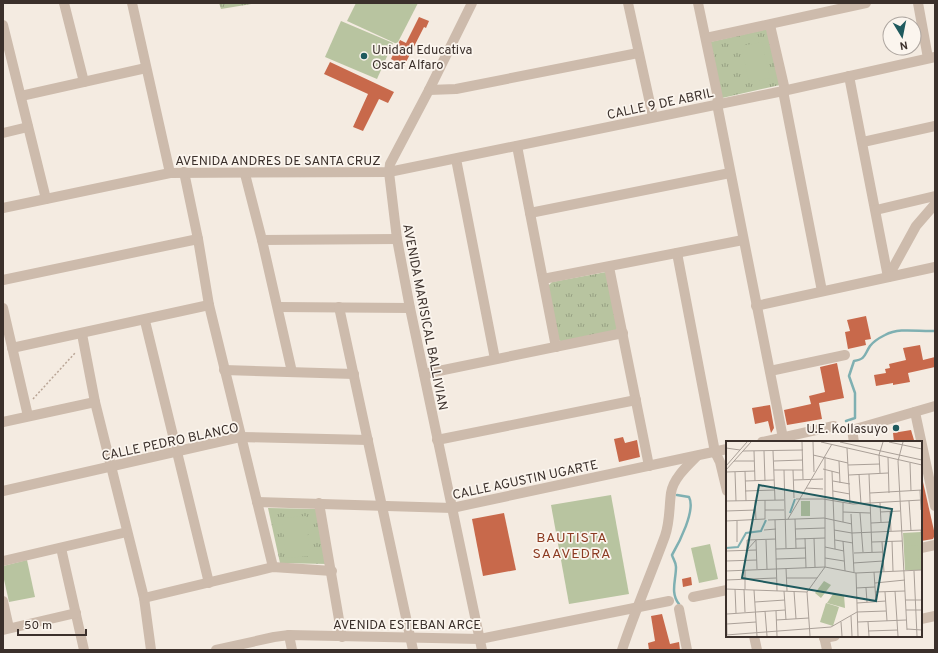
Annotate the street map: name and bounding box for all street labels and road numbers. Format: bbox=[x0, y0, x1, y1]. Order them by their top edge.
street label: CALLE 9 DE ABRIL bbox=[606, 86, 715, 124]
street label: AVENIDA ANDRES DE SANTA CRUZ bbox=[175, 154, 381, 170]
street label: AVENIDA MARISICAL BALLIVIAN bbox=[398, 223, 450, 412]
street label: CALLE PEDRO BLANCO bbox=[101, 421, 240, 465]
street label: CALLE AGUSTIN UGARTE bbox=[451, 458, 600, 504]
street label: AVENIDA ESTEBAN ARCE bbox=[333, 618, 481, 634]

